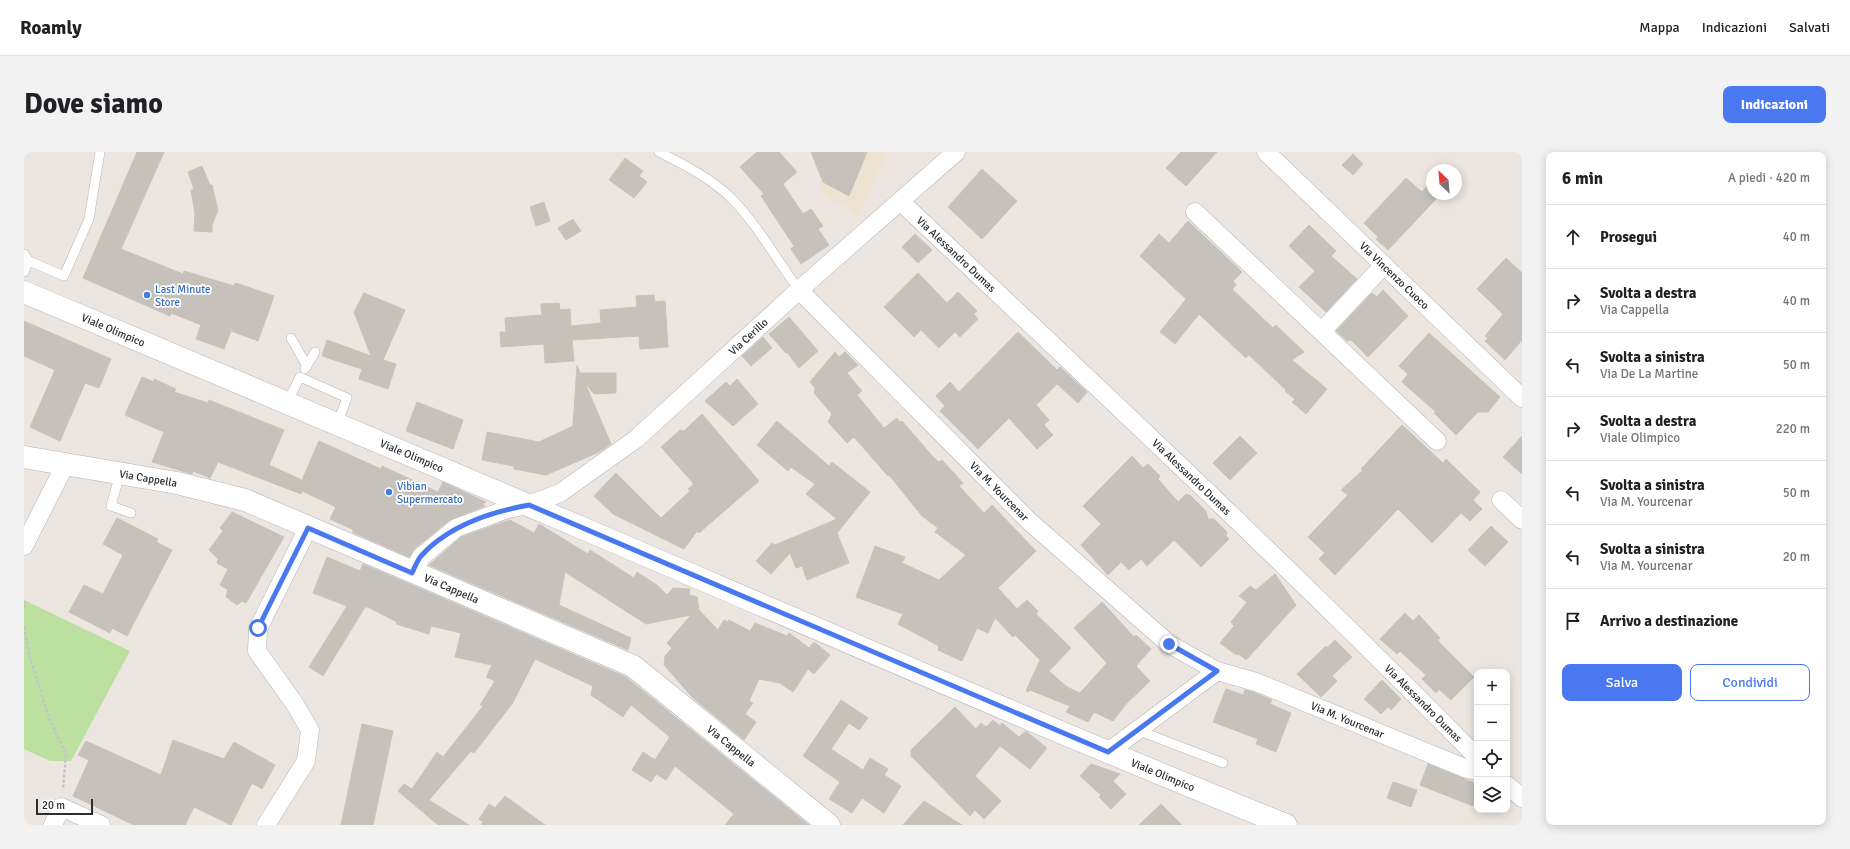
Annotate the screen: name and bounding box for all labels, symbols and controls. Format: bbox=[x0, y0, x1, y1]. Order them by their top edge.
text: Roamly bbox=[20, 16, 82, 40]
text: Mappa bbox=[1639, 19, 1680, 36]
text: Indicazioni bbox=[1702, 19, 1767, 36]
text: Salvati bbox=[1789, 19, 1830, 36]
button: Indicazioni bbox=[1723, 86, 1826, 123]
text: Dove siamo bbox=[24, 87, 163, 121]
north arrow bbox=[1426, 164, 1462, 200]
text: 6 min bbox=[1562, 168, 1603, 189]
text: A piedi · 420 m bbox=[1728, 170, 1810, 186]
street label: Via Alessandro Dumas bbox=[914, 214, 998, 295]
icon: ahead bbox=[1562, 226, 1584, 248]
text: Prosegui bbox=[1600, 228, 1657, 246]
text: 40 m bbox=[1783, 229, 1810, 245]
street label: Via Vincenzo Cuoco bbox=[1357, 239, 1432, 312]
place label: Last Minute Store bbox=[155, 283, 210, 309]
text: Svolta a destra bbox=[1600, 284, 1696, 302]
marker: Last Minute Store bbox=[142, 290, 152, 300]
icon: right bbox=[1562, 290, 1584, 312]
text: 40 m bbox=[1783, 293, 1810, 309]
text: Via Cappella bbox=[1600, 302, 1669, 318]
street label: Viale Olimpico bbox=[79, 311, 147, 350]
street label: Via Cerillo bbox=[726, 315, 771, 358]
text: Svolta a sinistra bbox=[1600, 348, 1705, 366]
icon: left bbox=[1562, 354, 1584, 376]
text: 50 m bbox=[1783, 357, 1810, 373]
text: Via De La Martine bbox=[1600, 366, 1698, 382]
text: Svolta a destra bbox=[1600, 412, 1696, 430]
icon: right bbox=[1562, 418, 1584, 440]
text: 220 m bbox=[1776, 421, 1810, 437]
text: Viale Olimpico bbox=[1600, 430, 1680, 446]
street label: Viale Olimpico bbox=[378, 437, 446, 475]
street label: Via Alessandro Dumas bbox=[1149, 437, 1233, 518]
street label: Via M. Yourcenar bbox=[967, 459, 1031, 524]
street label: Via Cappella bbox=[118, 467, 179, 490]
text: Svolta a sinistra bbox=[1600, 476, 1705, 494]
place label: Vibian Supermercato bbox=[397, 480, 463, 506]
icon: left bbox=[1562, 482, 1584, 504]
text: 50 m bbox=[1783, 485, 1810, 501]
marker: Vibian Supermercato bbox=[384, 487, 394, 497]
text: Via M. Yourcenar bbox=[1600, 494, 1692, 510]
text: Svolta a sinistra bbox=[1600, 540, 1705, 558]
icon: left bbox=[1562, 546, 1584, 568]
text: 20 m bbox=[1783, 549, 1810, 565]
text: Via M. Yourcenar bbox=[1600, 558, 1692, 574]
street label: Via Cappella bbox=[422, 571, 481, 607]
icon: arrive bbox=[1562, 610, 1584, 632]
text: Arrivo a destinazione bbox=[1600, 612, 1738, 630]
route start bbox=[249, 619, 267, 637]
route end bbox=[1160, 635, 1178, 653]
street label: Via Alessandro Dumas bbox=[1382, 662, 1465, 745]
button: Salva bbox=[1562, 664, 1682, 701]
button: Condividi bbox=[1690, 664, 1810, 701]
map controls bbox=[1474, 669, 1510, 813]
button: + bbox=[1474, 669, 1510, 705]
street label: Via M. Yourcenar bbox=[1309, 699, 1386, 741]
button: − bbox=[1474, 705, 1510, 741]
street label: Via Cappella bbox=[704, 723, 758, 770]
button: locate bbox=[1474, 741, 1510, 777]
street label: Viale Olimpico bbox=[1129, 756, 1197, 794]
button: layers bbox=[1474, 777, 1510, 813]
scale bar bbox=[36, 797, 93, 816]
text: 20 m bbox=[42, 799, 65, 812]

